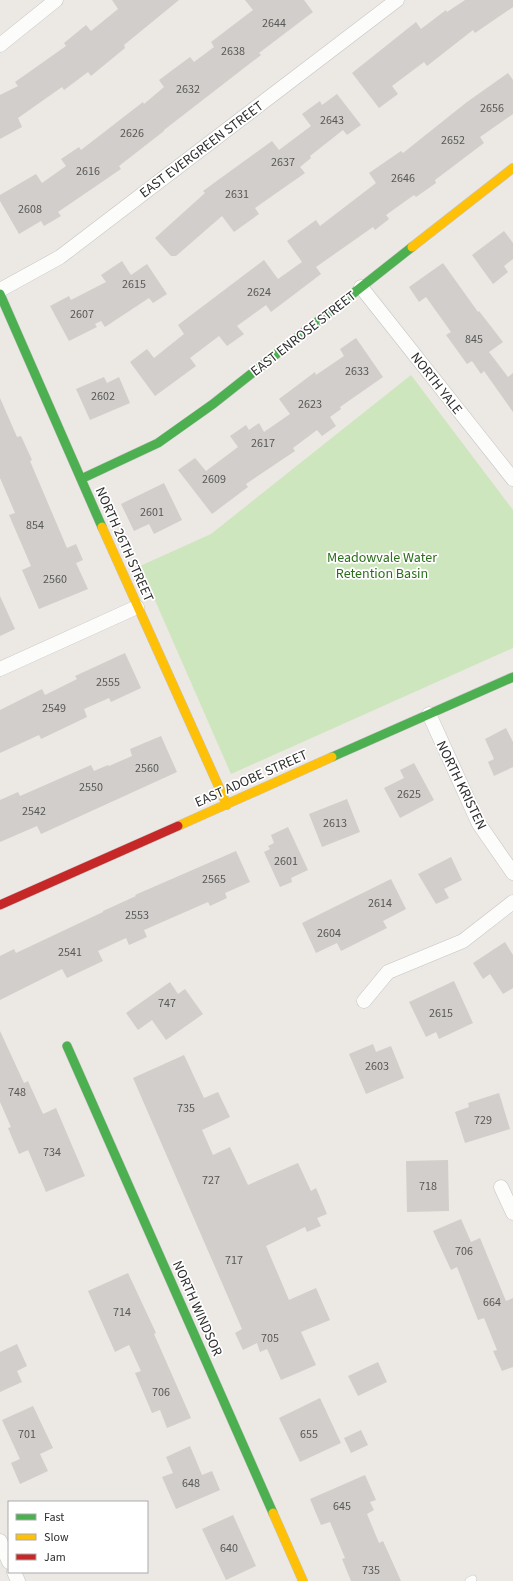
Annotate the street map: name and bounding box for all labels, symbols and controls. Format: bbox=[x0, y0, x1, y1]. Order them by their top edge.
house number: 2644 bbox=[262, 15, 286, 32]
house number: 2638 bbox=[221, 43, 245, 60]
house number: 2632 bbox=[176, 81, 200, 98]
street label: EAST EVERGREEN STREET bbox=[135, 96, 268, 203]
house number: 2656 bbox=[480, 100, 504, 117]
house number: 2643 bbox=[320, 112, 344, 129]
house number: 2626 bbox=[120, 125, 144, 142]
house number: 2652 bbox=[441, 132, 465, 149]
house number: 2637 bbox=[271, 154, 295, 171]
house number: 2616 bbox=[76, 163, 100, 180]
house number: 2646 bbox=[391, 170, 415, 187]
house number: 2631 bbox=[225, 186, 249, 203]
house number: 2608 bbox=[18, 201, 42, 218]
house number: 2615 bbox=[122, 276, 146, 293]
house number: 2624 bbox=[247, 284, 271, 301]
street label: EAST ENROSE STREET bbox=[247, 286, 361, 381]
house number: 2607 bbox=[70, 306, 94, 323]
house number: 845 bbox=[465, 331, 483, 348]
street label: NORTH YALE bbox=[406, 348, 467, 419]
house number: 2633 bbox=[345, 363, 369, 380]
house number: 2602 bbox=[91, 388, 115, 405]
house number: 2623 bbox=[298, 396, 322, 413]
house number: 2617 bbox=[251, 435, 275, 452]
house number: 2609 bbox=[202, 471, 226, 488]
street label: NORTH 26TH STREET bbox=[90, 484, 159, 605]
house number: 2601 bbox=[140, 504, 164, 521]
house number: 854 bbox=[26, 517, 44, 534]
park label: Meadowvale Water Retention Basin bbox=[327, 548, 437, 584]
house number: 2560 bbox=[43, 571, 67, 588]
house number: 2555 bbox=[96, 674, 120, 691]
house number: 2549 bbox=[42, 700, 66, 717]
street label: NORTH KRISTEN bbox=[431, 738, 491, 833]
street label: EAST ADOBE STREET bbox=[192, 745, 311, 813]
house number: 2560 bbox=[135, 760, 159, 777]
house number: 2550 bbox=[79, 779, 103, 796]
house number: 2625 bbox=[397, 786, 421, 803]
house number: 2542 bbox=[22, 803, 46, 820]
house number: 2613 bbox=[323, 815, 347, 832]
house number: 2601 bbox=[274, 853, 298, 870]
house number: 2565 bbox=[202, 871, 226, 888]
house number: 2614 bbox=[368, 895, 392, 912]
house number: 2553 bbox=[125, 907, 149, 924]
house number: 2604 bbox=[317, 925, 341, 942]
house number: 2541 bbox=[58, 944, 82, 961]
house number: 747 bbox=[158, 995, 176, 1012]
house number: 2615 bbox=[429, 1005, 453, 1022]
house number: 2603 bbox=[365, 1058, 389, 1075]
house number: 748 bbox=[8, 1084, 26, 1101]
house number: 735 bbox=[177, 1100, 195, 1117]
house number: 729 bbox=[474, 1112, 492, 1129]
house number: 734 bbox=[43, 1144, 61, 1161]
house number: 727 bbox=[202, 1172, 220, 1189]
house number: 718 bbox=[419, 1178, 437, 1195]
house number: 706 bbox=[455, 1243, 473, 1260]
house number: 717 bbox=[225, 1252, 243, 1269]
street label: NORTH WINDSOR bbox=[167, 1257, 227, 1359]
house number: 664 bbox=[483, 1294, 501, 1311]
house number: 714 bbox=[113, 1304, 131, 1321]
house number: 705 bbox=[261, 1330, 279, 1347]
house number: 706 bbox=[152, 1384, 170, 1401]
house number: 701 bbox=[18, 1426, 36, 1443]
house number: 655 bbox=[300, 1426, 318, 1443]
house number: 648 bbox=[182, 1475, 200, 1492]
house number: 645 bbox=[333, 1498, 351, 1515]
legend bbox=[8, 1501, 148, 1573]
text: Fast bbox=[44, 1509, 64, 1526]
text: Slow bbox=[44, 1529, 69, 1546]
house number: 640 bbox=[220, 1540, 238, 1557]
text: Jam bbox=[44, 1549, 66, 1566]
house number: 735 bbox=[362, 1562, 380, 1579]

